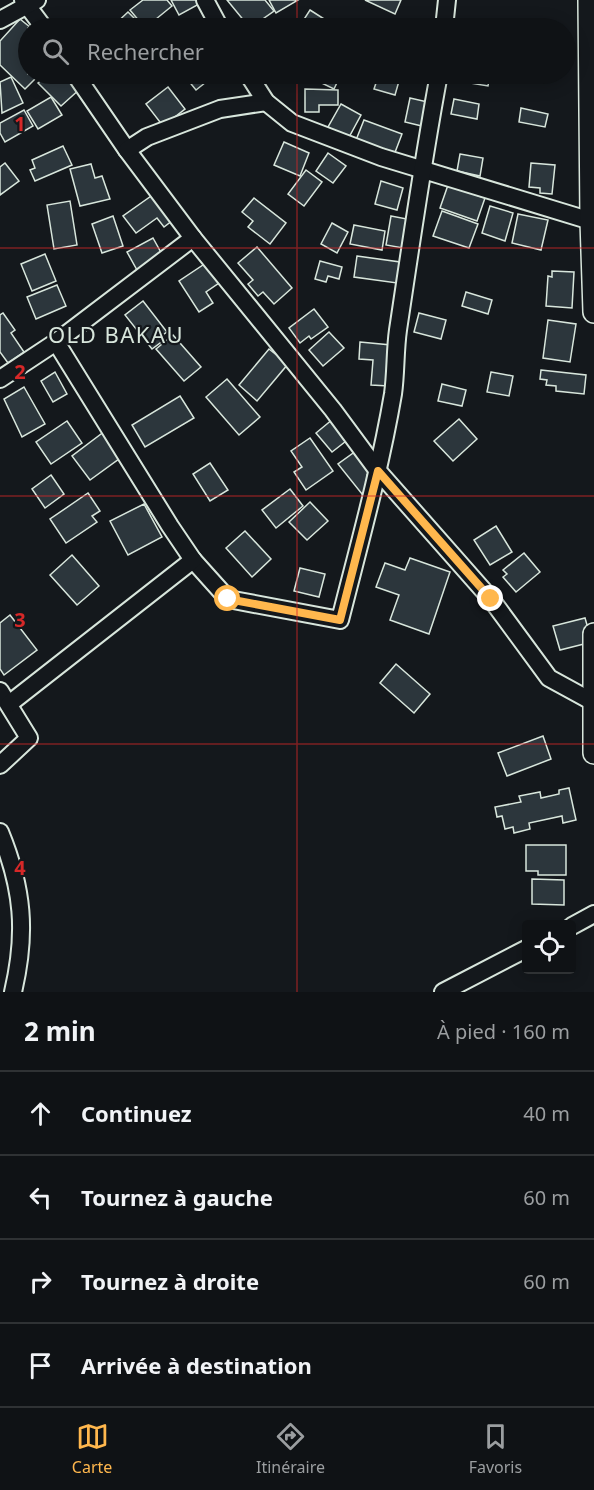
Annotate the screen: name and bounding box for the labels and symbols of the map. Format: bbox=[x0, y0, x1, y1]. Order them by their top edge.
text: 1 bbox=[14, 110, 26, 137]
district label: OLD BAKAU bbox=[48, 319, 184, 349]
text: 2 bbox=[14, 358, 26, 385]
route start bbox=[214, 585, 240, 611]
route end bbox=[477, 585, 503, 611]
text: 3 bbox=[14, 606, 26, 633]
text: 4 bbox=[14, 854, 26, 881]

